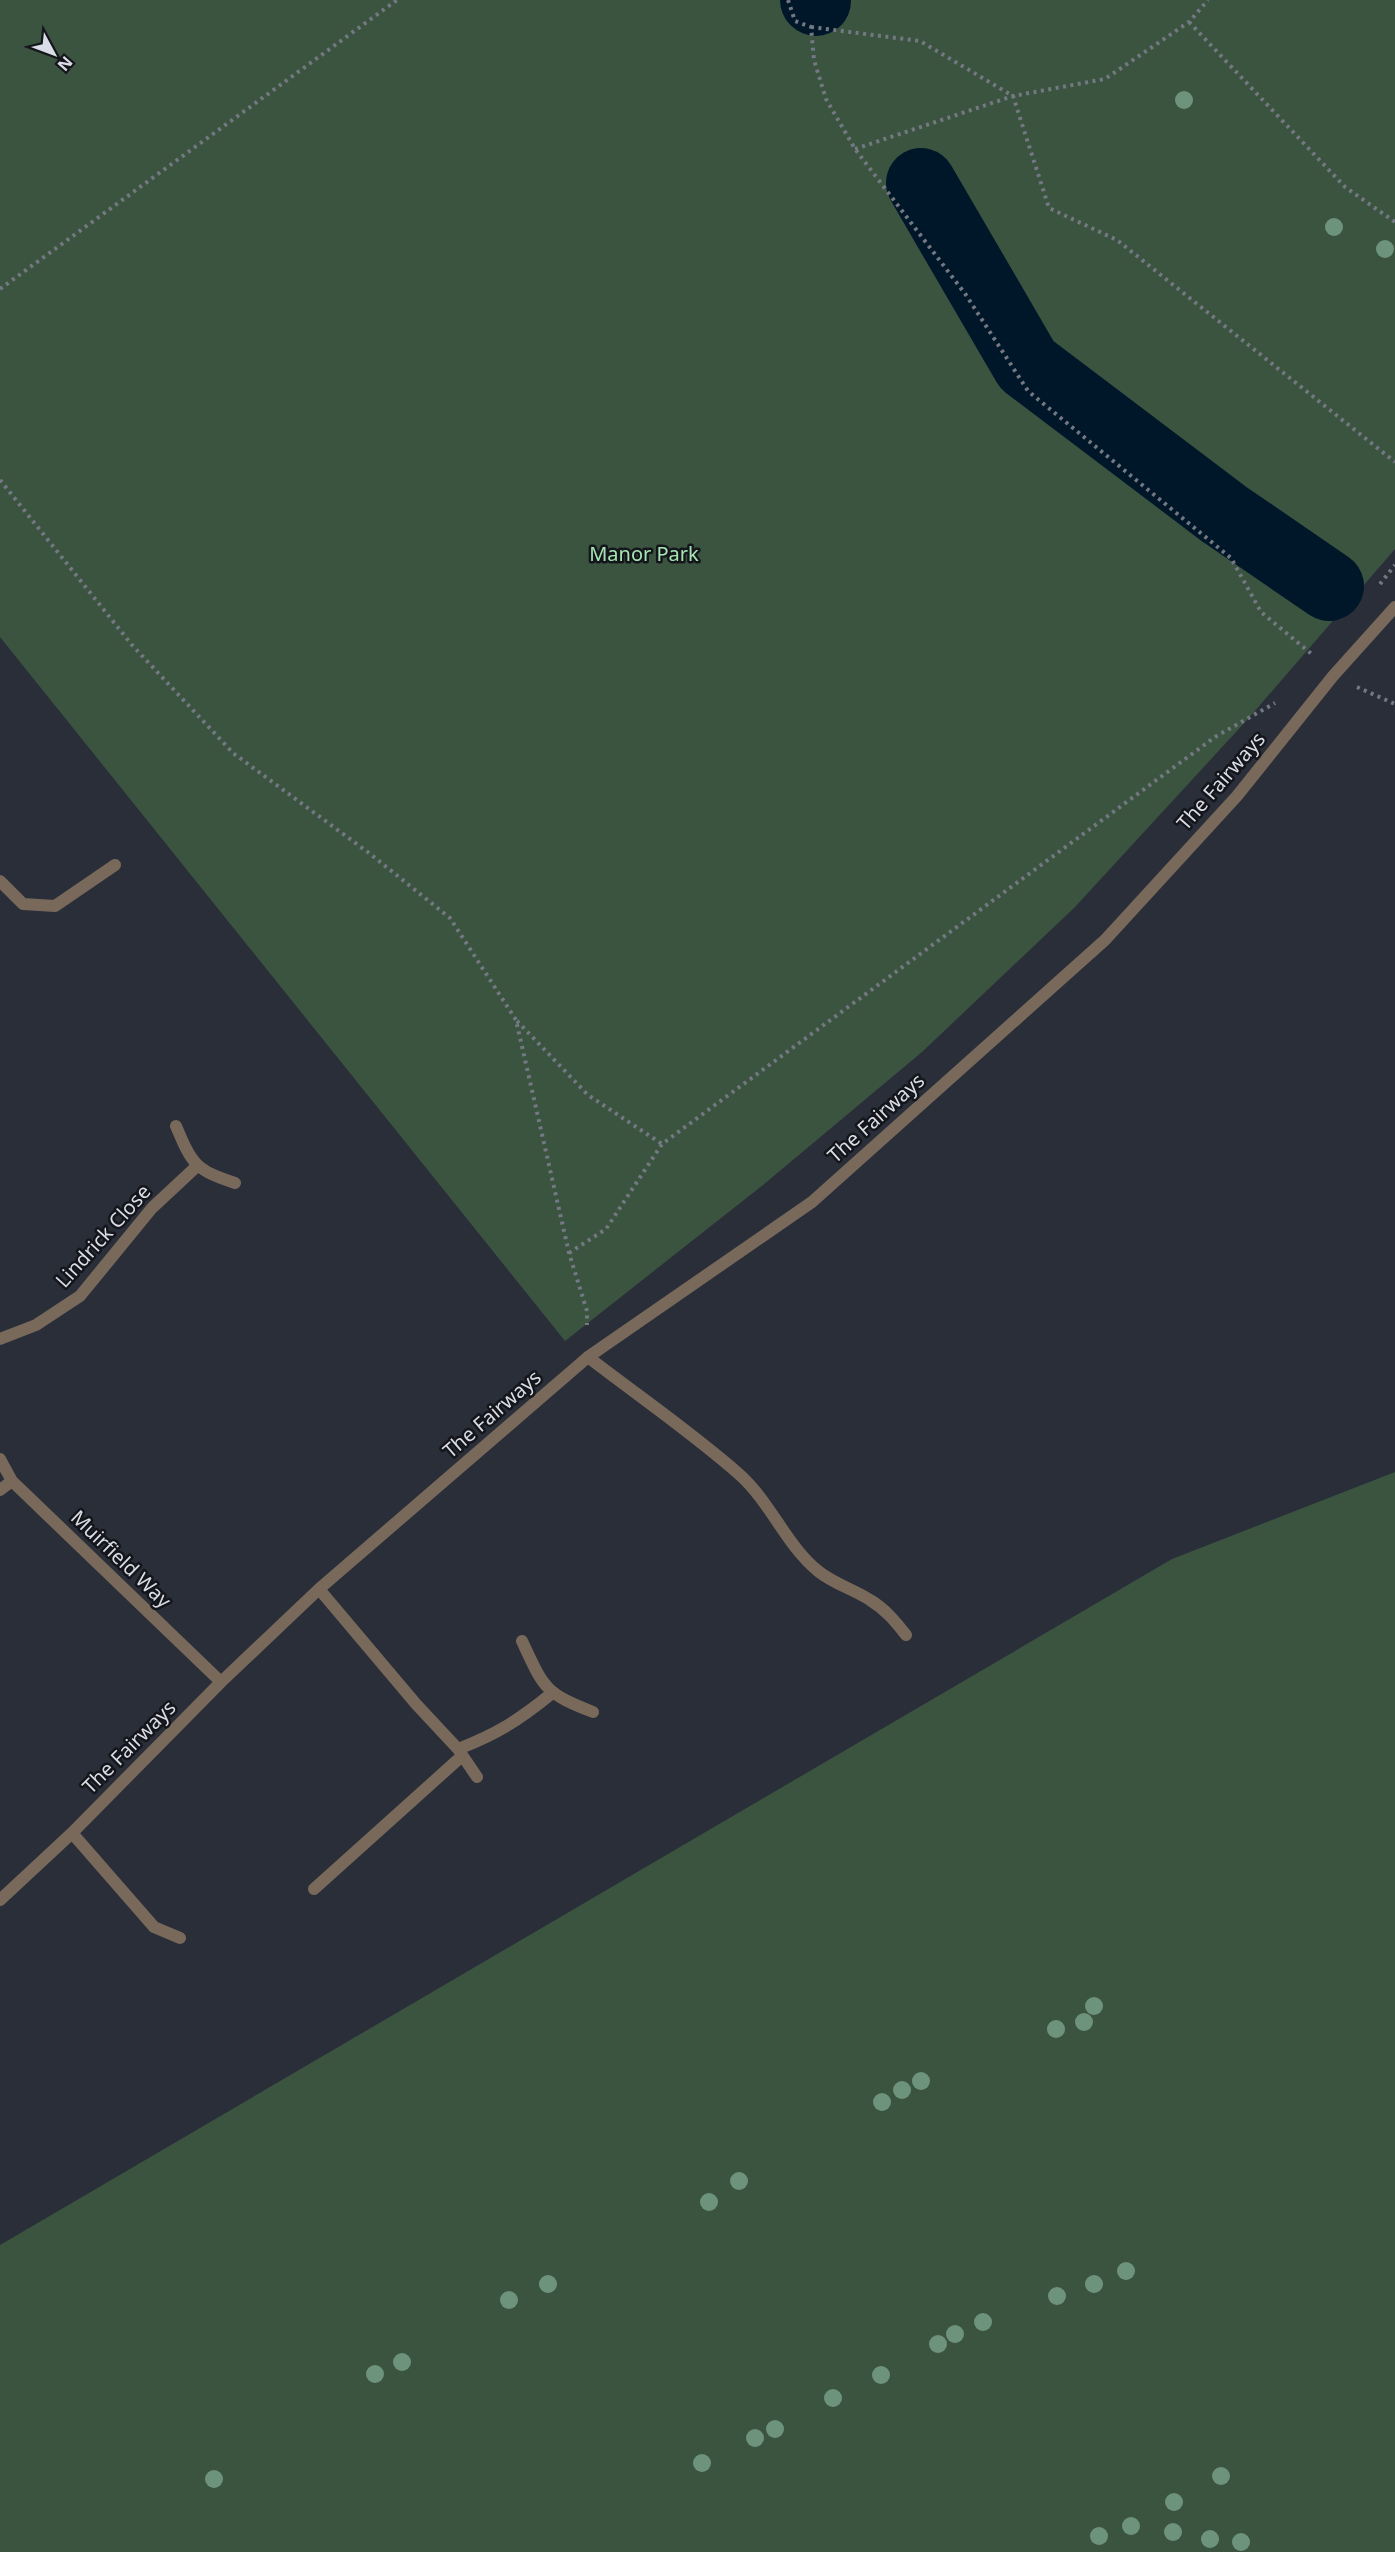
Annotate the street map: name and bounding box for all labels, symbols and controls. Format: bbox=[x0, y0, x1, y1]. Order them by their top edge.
north arrow bbox=[24, 24, 84, 84]
text: N bbox=[53, 52, 78, 76]
park label: Manor Park bbox=[589, 540, 699, 567]
street label: The Fairways bbox=[1171, 726, 1271, 835]
street label: The Fairways bbox=[821, 1067, 930, 1168]
street label: Lindrick Close bbox=[49, 1178, 156, 1293]
street label: The Fairways bbox=[437, 1364, 546, 1464]
street label: Muirfield Way bbox=[65, 1504, 178, 1614]
street label: The Fairways bbox=[76, 1694, 181, 1799]

